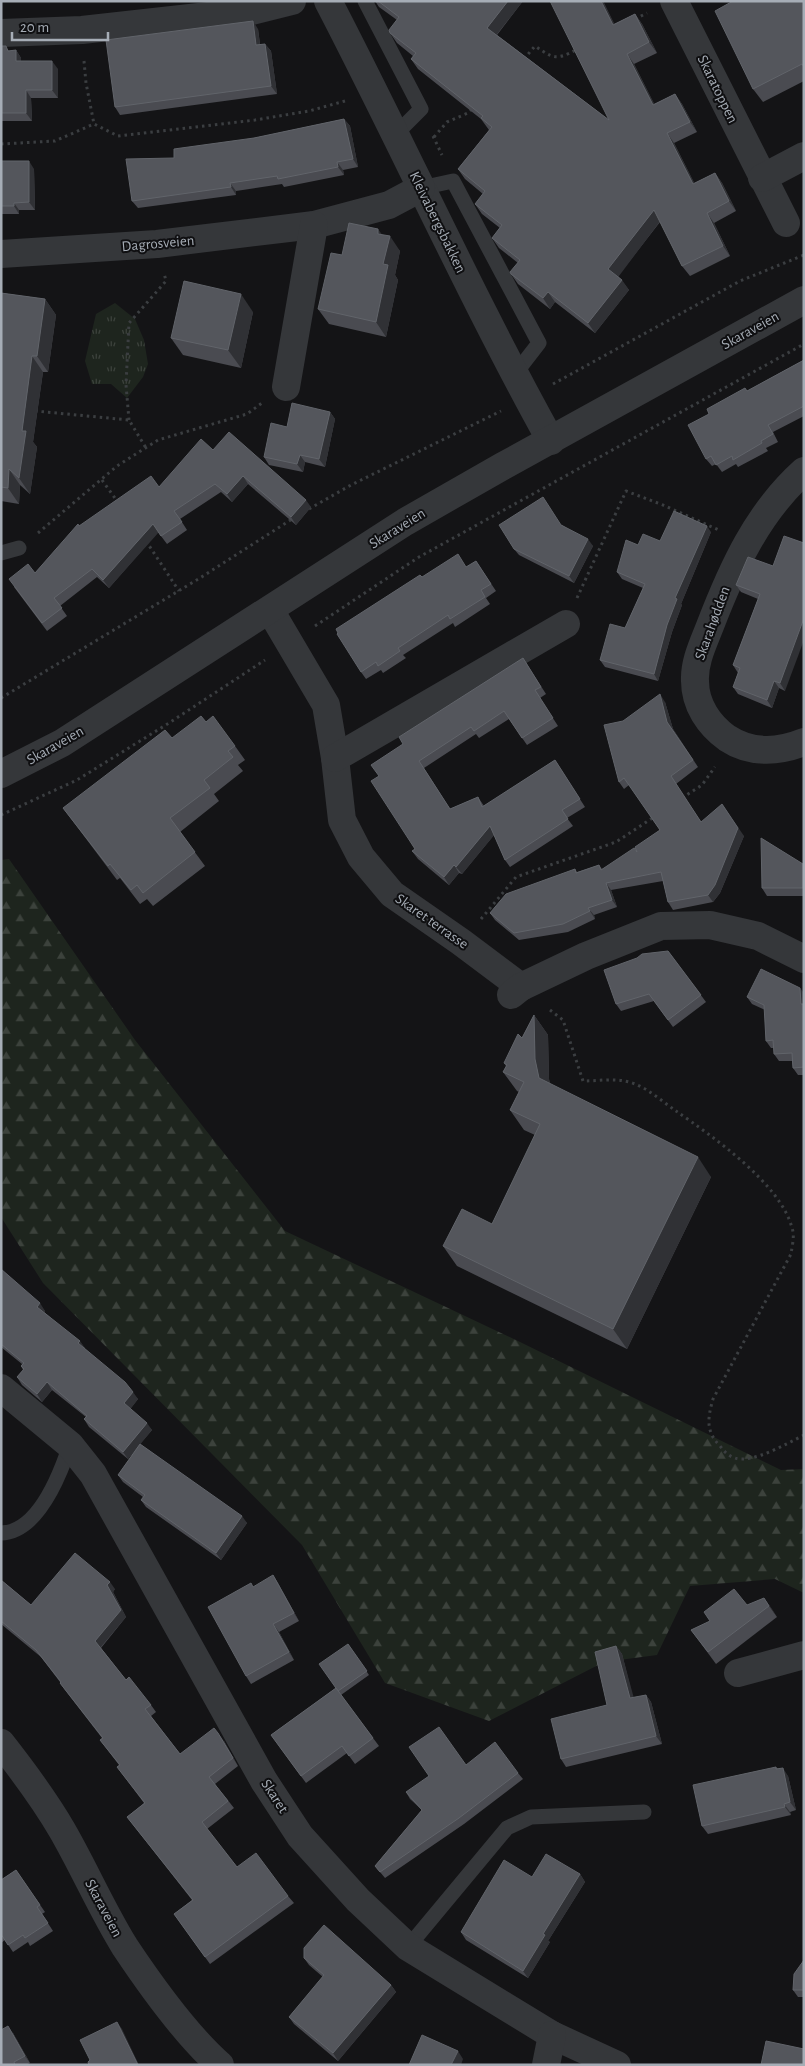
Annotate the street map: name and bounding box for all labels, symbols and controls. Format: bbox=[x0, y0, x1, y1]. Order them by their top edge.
scale bar bbox=[12, 10, 109, 42]
text: 20 m bbox=[20, 20, 49, 35]
street label: Skaratoppen bbox=[695, 53, 740, 126]
street label: Kleivabergsbakken bbox=[407, 169, 469, 275]
street label: Dagrosveien bbox=[121, 233, 195, 254]
street label: Skaraveien bbox=[719, 309, 781, 352]
street label: Skaraveien bbox=[367, 505, 428, 551]
street label: Skarahødden bbox=[692, 584, 733, 662]
street label: Skaraveien bbox=[24, 723, 86, 768]
street label: Skaret terrasse bbox=[393, 891, 471, 952]
street label: Skaret bbox=[258, 1777, 291, 1816]
street label: Skaraveien bbox=[82, 1877, 125, 1940]

